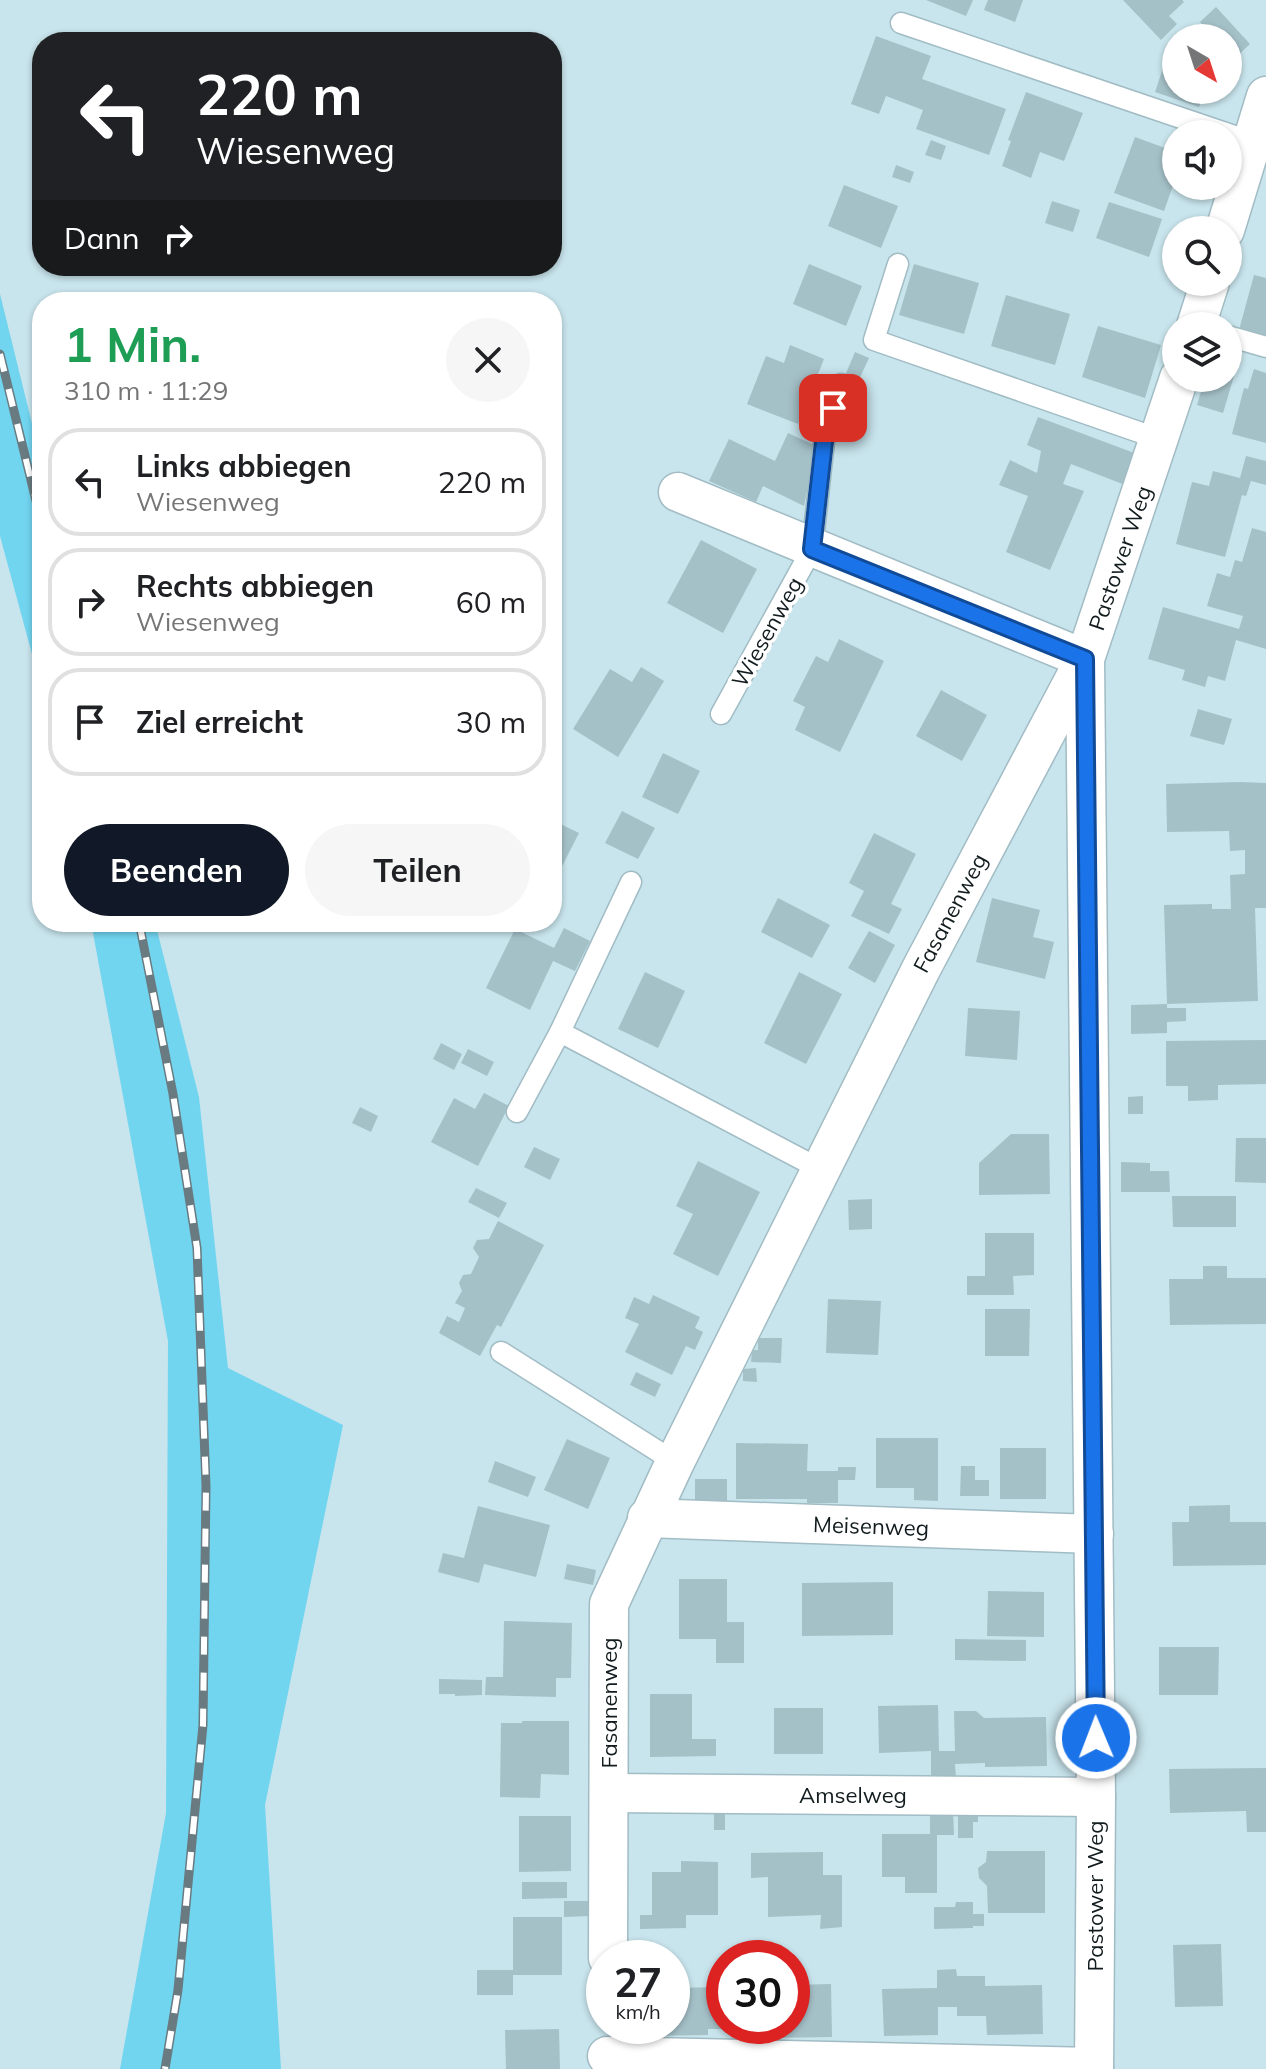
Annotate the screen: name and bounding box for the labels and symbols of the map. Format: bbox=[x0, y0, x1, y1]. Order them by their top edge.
north arrow bbox=[1162, 24, 1242, 104]
pin bbox=[799, 374, 867, 442]
street label: Pastower Weg bbox=[1082, 482, 1158, 634]
street label: Wiesenweg bbox=[725, 572, 809, 692]
street label: Fasanenweg bbox=[907, 849, 993, 977]
street label: Meisenweg bbox=[813, 1510, 929, 1542]
street label: Fasanenweg bbox=[595, 1637, 623, 1769]
position arrow bbox=[1054, 1696, 1138, 1780]
street label: Amselweg bbox=[799, 1781, 907, 1809]
street label: Pastower Weg bbox=[1081, 1821, 1109, 1971]
speed limit sign: 30 bbox=[706, 1940, 810, 2044]

